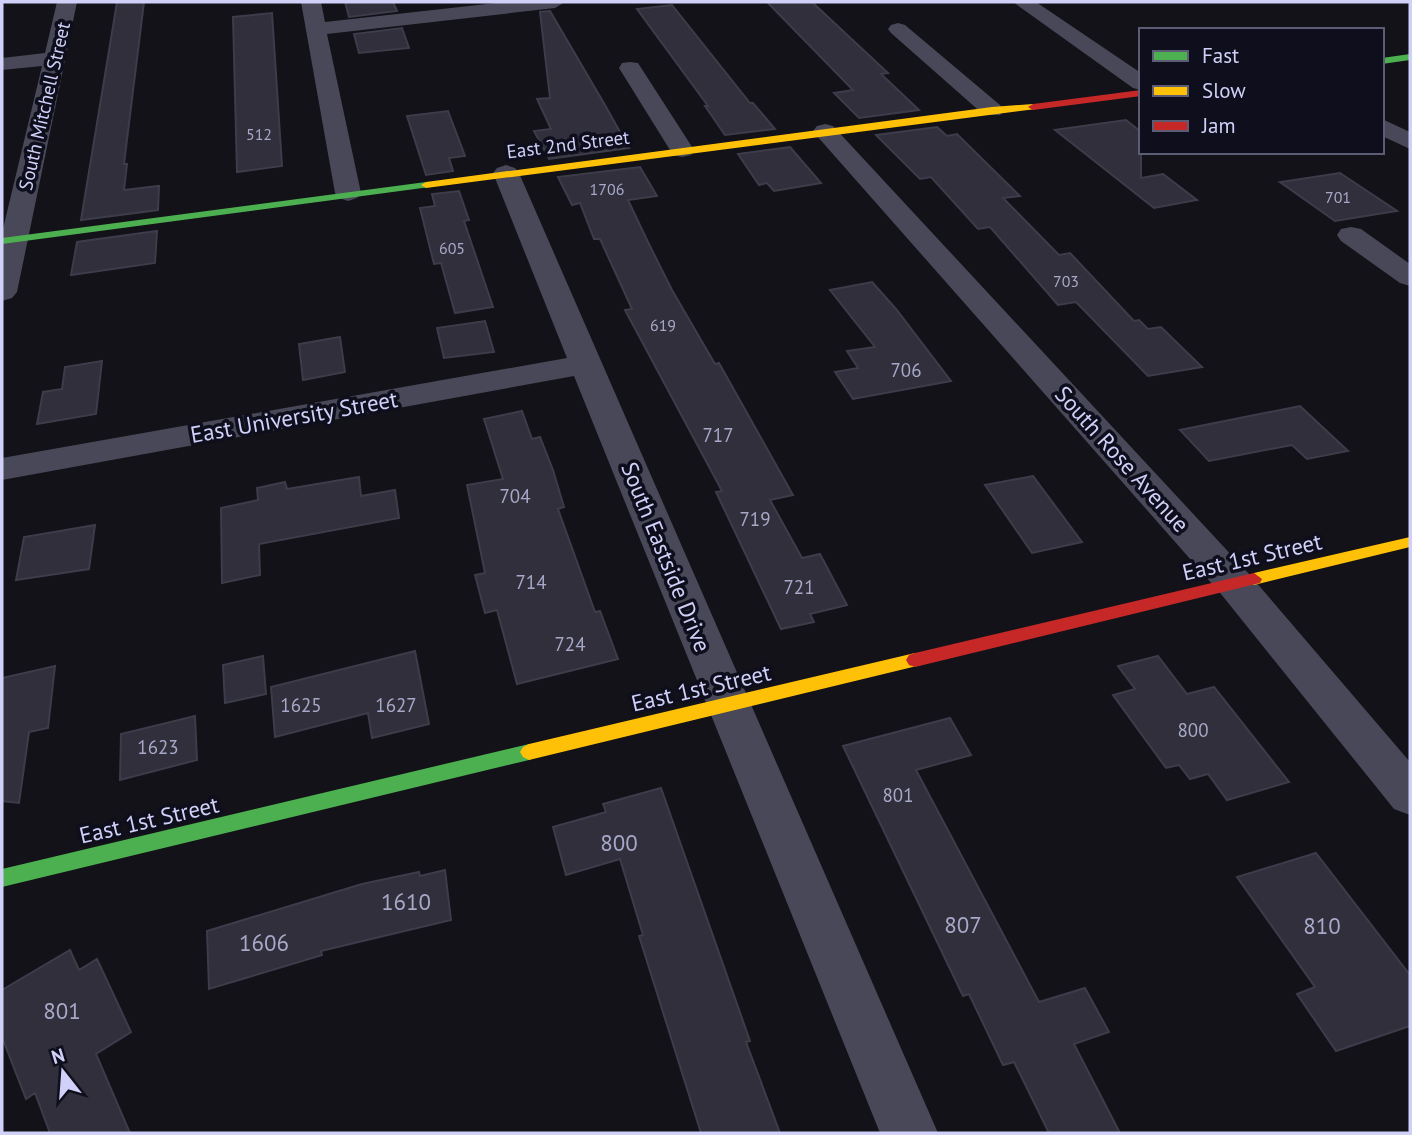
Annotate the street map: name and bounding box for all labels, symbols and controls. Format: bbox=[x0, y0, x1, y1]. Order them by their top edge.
street label: South Mitchell Street bbox=[13, 19, 75, 193]
legend bbox=[1139, 28, 1384, 154]
text: Fast bbox=[1202, 42, 1239, 69]
text: Slow bbox=[1202, 77, 1246, 104]
text: Jam bbox=[1201, 112, 1236, 139]
house number: 512 bbox=[246, 124, 272, 144]
street label: East 2nd Street bbox=[505, 124, 631, 163]
house number: 1706 bbox=[590, 179, 624, 199]
house number: 701 bbox=[1325, 187, 1351, 207]
house number: 605 bbox=[439, 238, 465, 258]
house number: 703 bbox=[1053, 271, 1079, 291]
house number: 619 bbox=[650, 315, 676, 335]
house number: 706 bbox=[890, 358, 922, 382]
street label: South Rose Avenue bbox=[1049, 379, 1196, 538]
street label: East University Street bbox=[188, 384, 400, 449]
house number: 717 bbox=[702, 423, 734, 447]
street label: South Eastside Drive bbox=[615, 458, 718, 656]
house number: 704 bbox=[499, 484, 531, 508]
house number: 719 bbox=[739, 507, 771, 531]
street label: East 1st Street bbox=[1179, 526, 1325, 587]
house number: 714 bbox=[515, 570, 547, 594]
house number: 721 bbox=[783, 575, 815, 599]
house number: 724 bbox=[554, 632, 586, 656]
street label: East 1st Street bbox=[628, 657, 774, 718]
house number: 1625 bbox=[280, 693, 322, 717]
house number: 1627 bbox=[375, 693, 417, 717]
house number: 800 bbox=[1177, 718, 1209, 742]
house number: 1623 bbox=[137, 735, 179, 759]
house number: 801 bbox=[882, 783, 914, 807]
street label: East 1st Street bbox=[76, 789, 222, 850]
house number: 800 bbox=[600, 828, 638, 857]
house number: 1610 bbox=[381, 887, 431, 916]
house number: 807 bbox=[944, 910, 982, 939]
house number: 810 bbox=[1303, 911, 1341, 940]
house number: 1606 bbox=[239, 928, 289, 957]
house number: 801 bbox=[43, 996, 81, 1025]
north arrow bbox=[28, 1037, 98, 1107]
text: N bbox=[49, 1042, 68, 1069]

